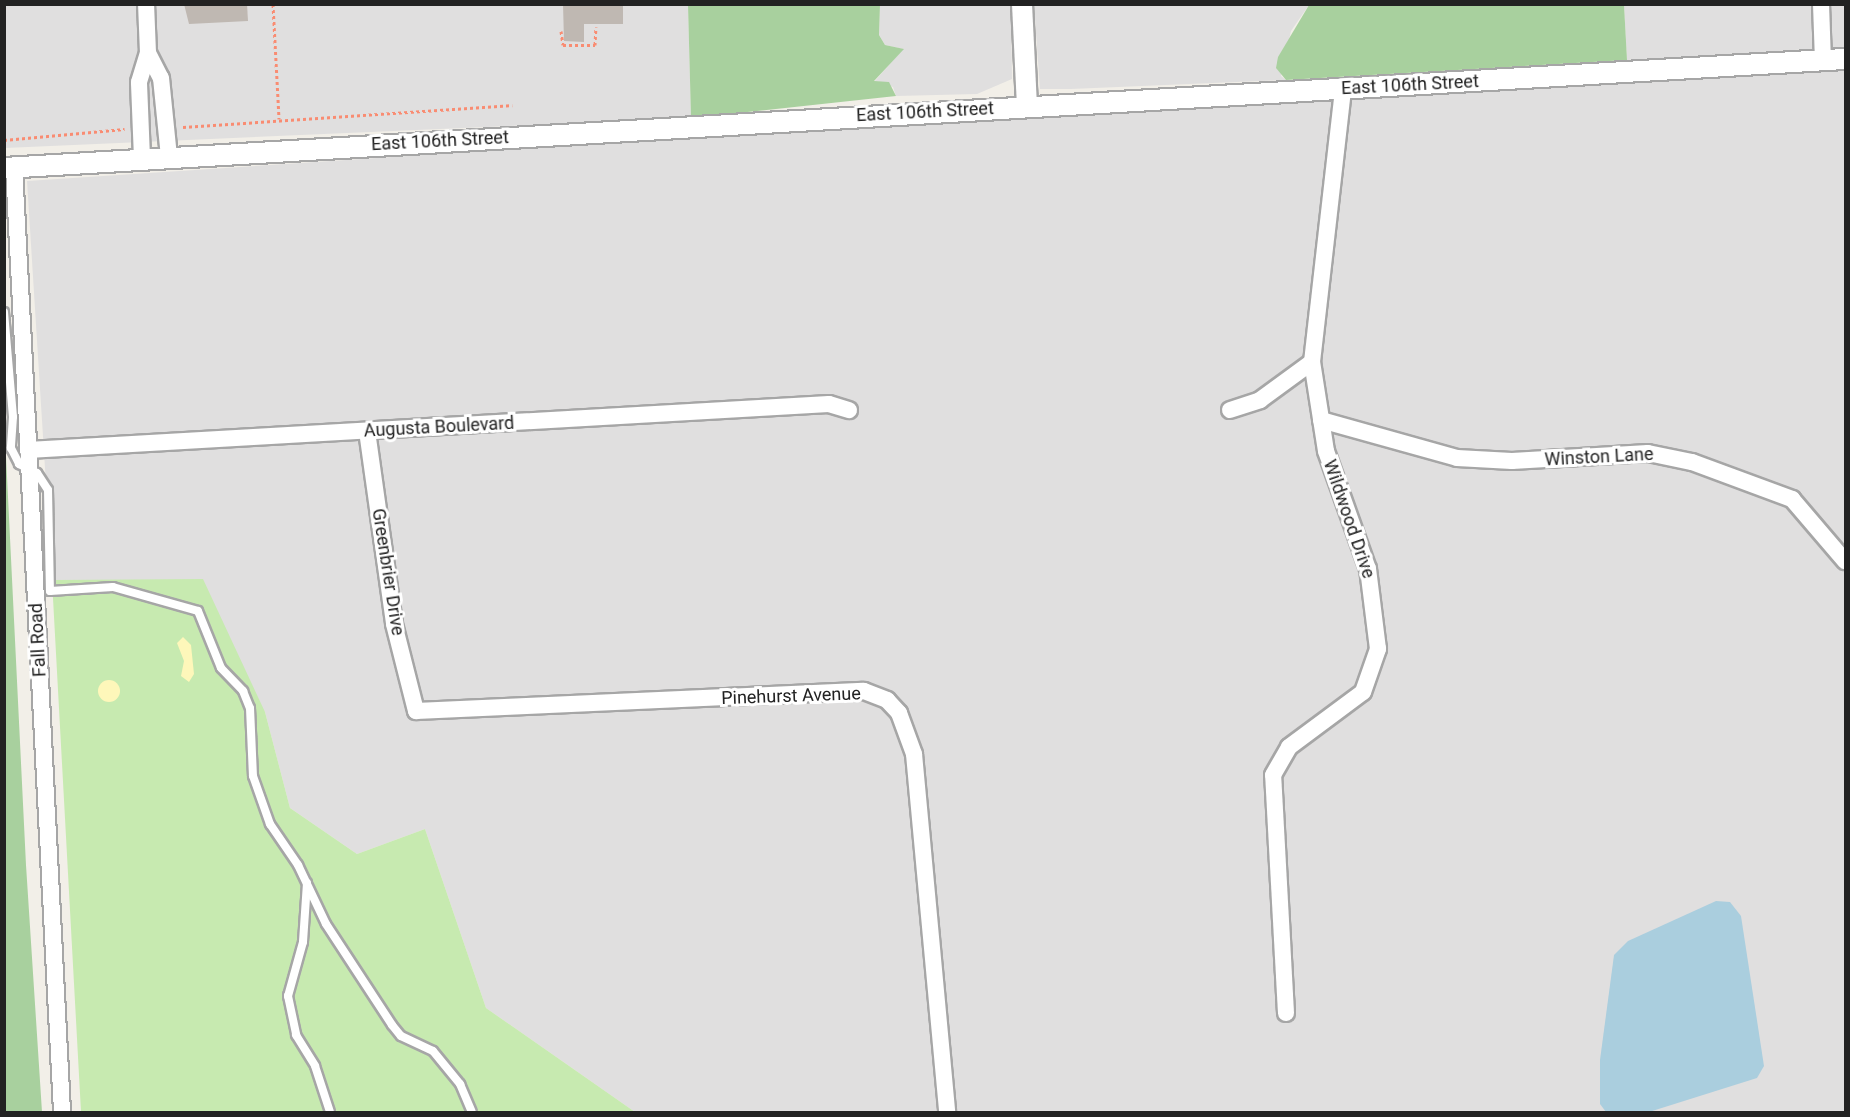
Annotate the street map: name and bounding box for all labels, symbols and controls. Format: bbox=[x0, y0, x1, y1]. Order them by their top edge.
street label: East 106th Street bbox=[1341, 71, 1479, 99]
street label: East 106th Street bbox=[856, 98, 994, 126]
street label: East 106th Street bbox=[371, 127, 509, 155]
street label: Augusta Boulevard bbox=[363, 412, 515, 442]
street label: Winston Lane bbox=[1544, 443, 1654, 471]
street label: Wildwood Drive bbox=[1319, 457, 1379, 581]
street label: Greenbrier Drive bbox=[367, 507, 409, 637]
street label: Fall Road bbox=[25, 603, 51, 677]
street label: Pinehurst Avenue bbox=[721, 683, 861, 709]

